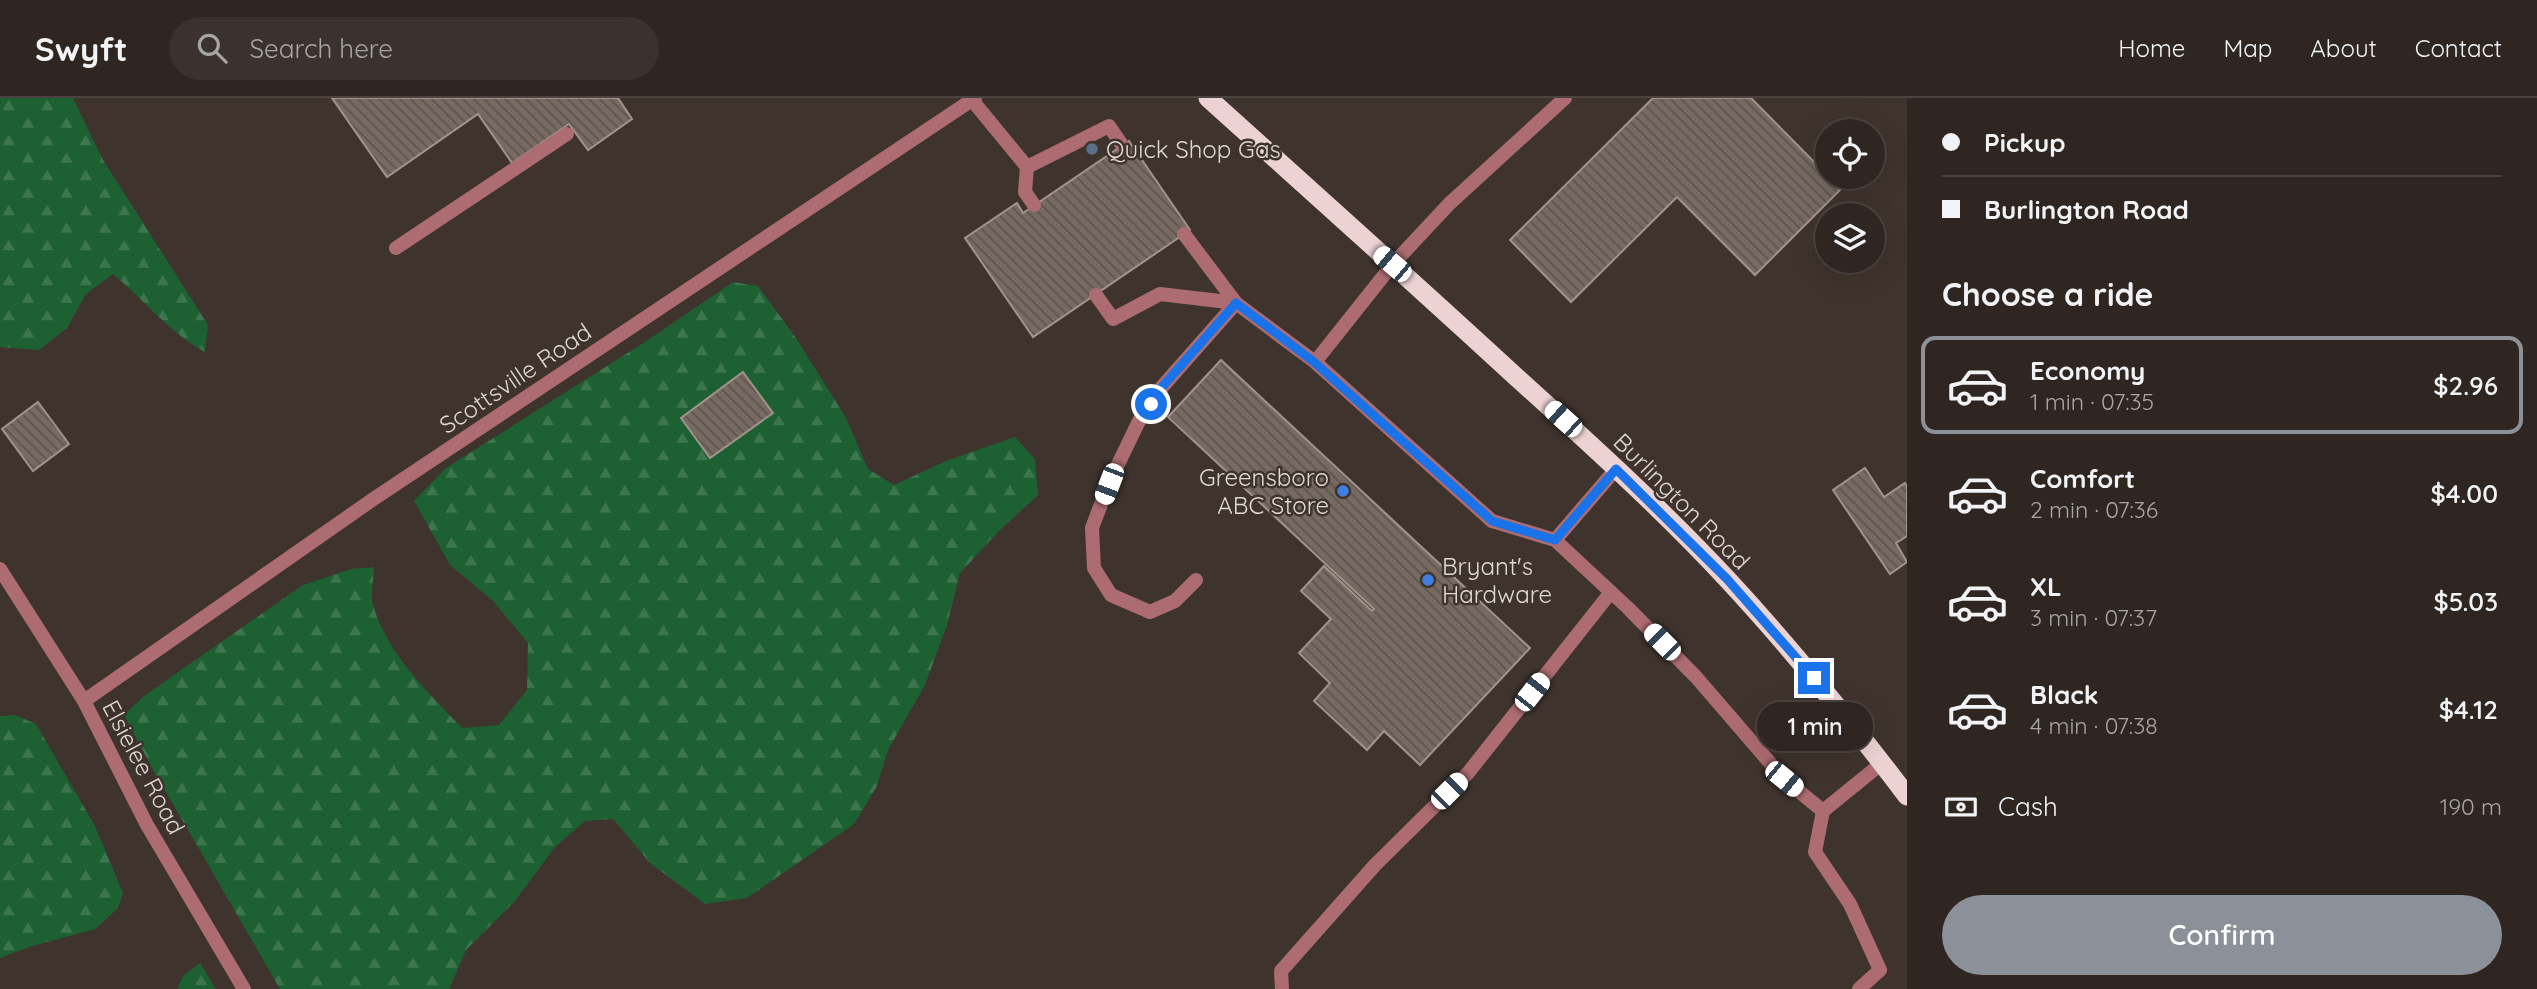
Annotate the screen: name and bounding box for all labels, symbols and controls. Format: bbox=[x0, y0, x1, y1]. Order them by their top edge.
search box bbox=[169, 17, 659, 80]
text: Swyft bbox=[35, 28, 127, 69]
icon: search bbox=[193, 29, 231, 67]
text: Search here bbox=[249, 32, 393, 65]
text: Home bbox=[2118, 33, 2185, 63]
text: Map bbox=[2223, 33, 2272, 63]
text: About bbox=[2310, 33, 2377, 63]
text: Contact bbox=[2415, 33, 2502, 63]
map controls bbox=[1815, 119, 1885, 273]
button: locate bbox=[1815, 119, 1885, 189]
text: Pickup bbox=[1984, 126, 2066, 159]
place label: Quick Shop Gas bbox=[1106, 134, 1281, 164]
marker: Quick Shop Gas bbox=[1084, 141, 1100, 157]
text: Burlington Road bbox=[1984, 193, 2189, 226]
button: layers bbox=[1815, 203, 1885, 273]
car bbox=[1370, 242, 1415, 286]
text: Choose a ride bbox=[1942, 274, 2154, 314]
street label: Scottsville Road bbox=[433, 316, 597, 440]
icon: car bbox=[1946, 354, 2009, 417]
text: Economy bbox=[2030, 354, 2145, 387]
text: $2.96 bbox=[2433, 369, 2498, 402]
text: 1 min · 07:35 bbox=[2030, 387, 2154, 416]
route start bbox=[1135, 388, 1167, 420]
car bbox=[1541, 397, 1586, 441]
street label: Burlington Road bbox=[1608, 427, 1756, 575]
car bbox=[1092, 461, 1127, 507]
place label: Greensboro ABC Store bbox=[1199, 462, 1329, 520]
icon: car bbox=[1946, 462, 2009, 525]
text: Comfort bbox=[2030, 462, 2135, 495]
text: $4.00 bbox=[2431, 477, 2498, 510]
marker: Greensboro ABC Store bbox=[1335, 483, 1351, 499]
text: 2 min · 07:36 bbox=[2030, 495, 2158, 524]
place label: Bryant's Hardware bbox=[1442, 551, 1552, 609]
icon: car bbox=[1946, 570, 2009, 633]
text: XL bbox=[2030, 570, 2062, 603]
marker: Bryant's Hardware bbox=[1420, 572, 1436, 588]
text: $5.03 bbox=[2433, 585, 2498, 618]
text: 3 min · 07:37 bbox=[2030, 603, 2157, 632]
car bbox=[1640, 620, 1685, 664]
route end bbox=[1798, 662, 1830, 694]
car bbox=[1511, 669, 1554, 715]
icon: car bbox=[1946, 678, 2009, 741]
text: Black bbox=[2030, 678, 2099, 711]
text: $4.12 bbox=[2439, 693, 2498, 726]
street label: Elsielee Road bbox=[96, 695, 192, 839]
callout: 1 min bbox=[1756, 702, 1872, 752]
text: 4 min · 07:38 bbox=[2030, 711, 2158, 740]
text: 1 min bbox=[1787, 712, 1843, 741]
car bbox=[1762, 758, 1807, 800]
car bbox=[1427, 769, 1472, 813]
icon: cash bbox=[1942, 788, 1980, 826]
text: Cash bbox=[1998, 790, 2058, 823]
text: 190 m bbox=[2440, 792, 2502, 821]
button: Confirm bbox=[1942, 895, 2502, 975]

